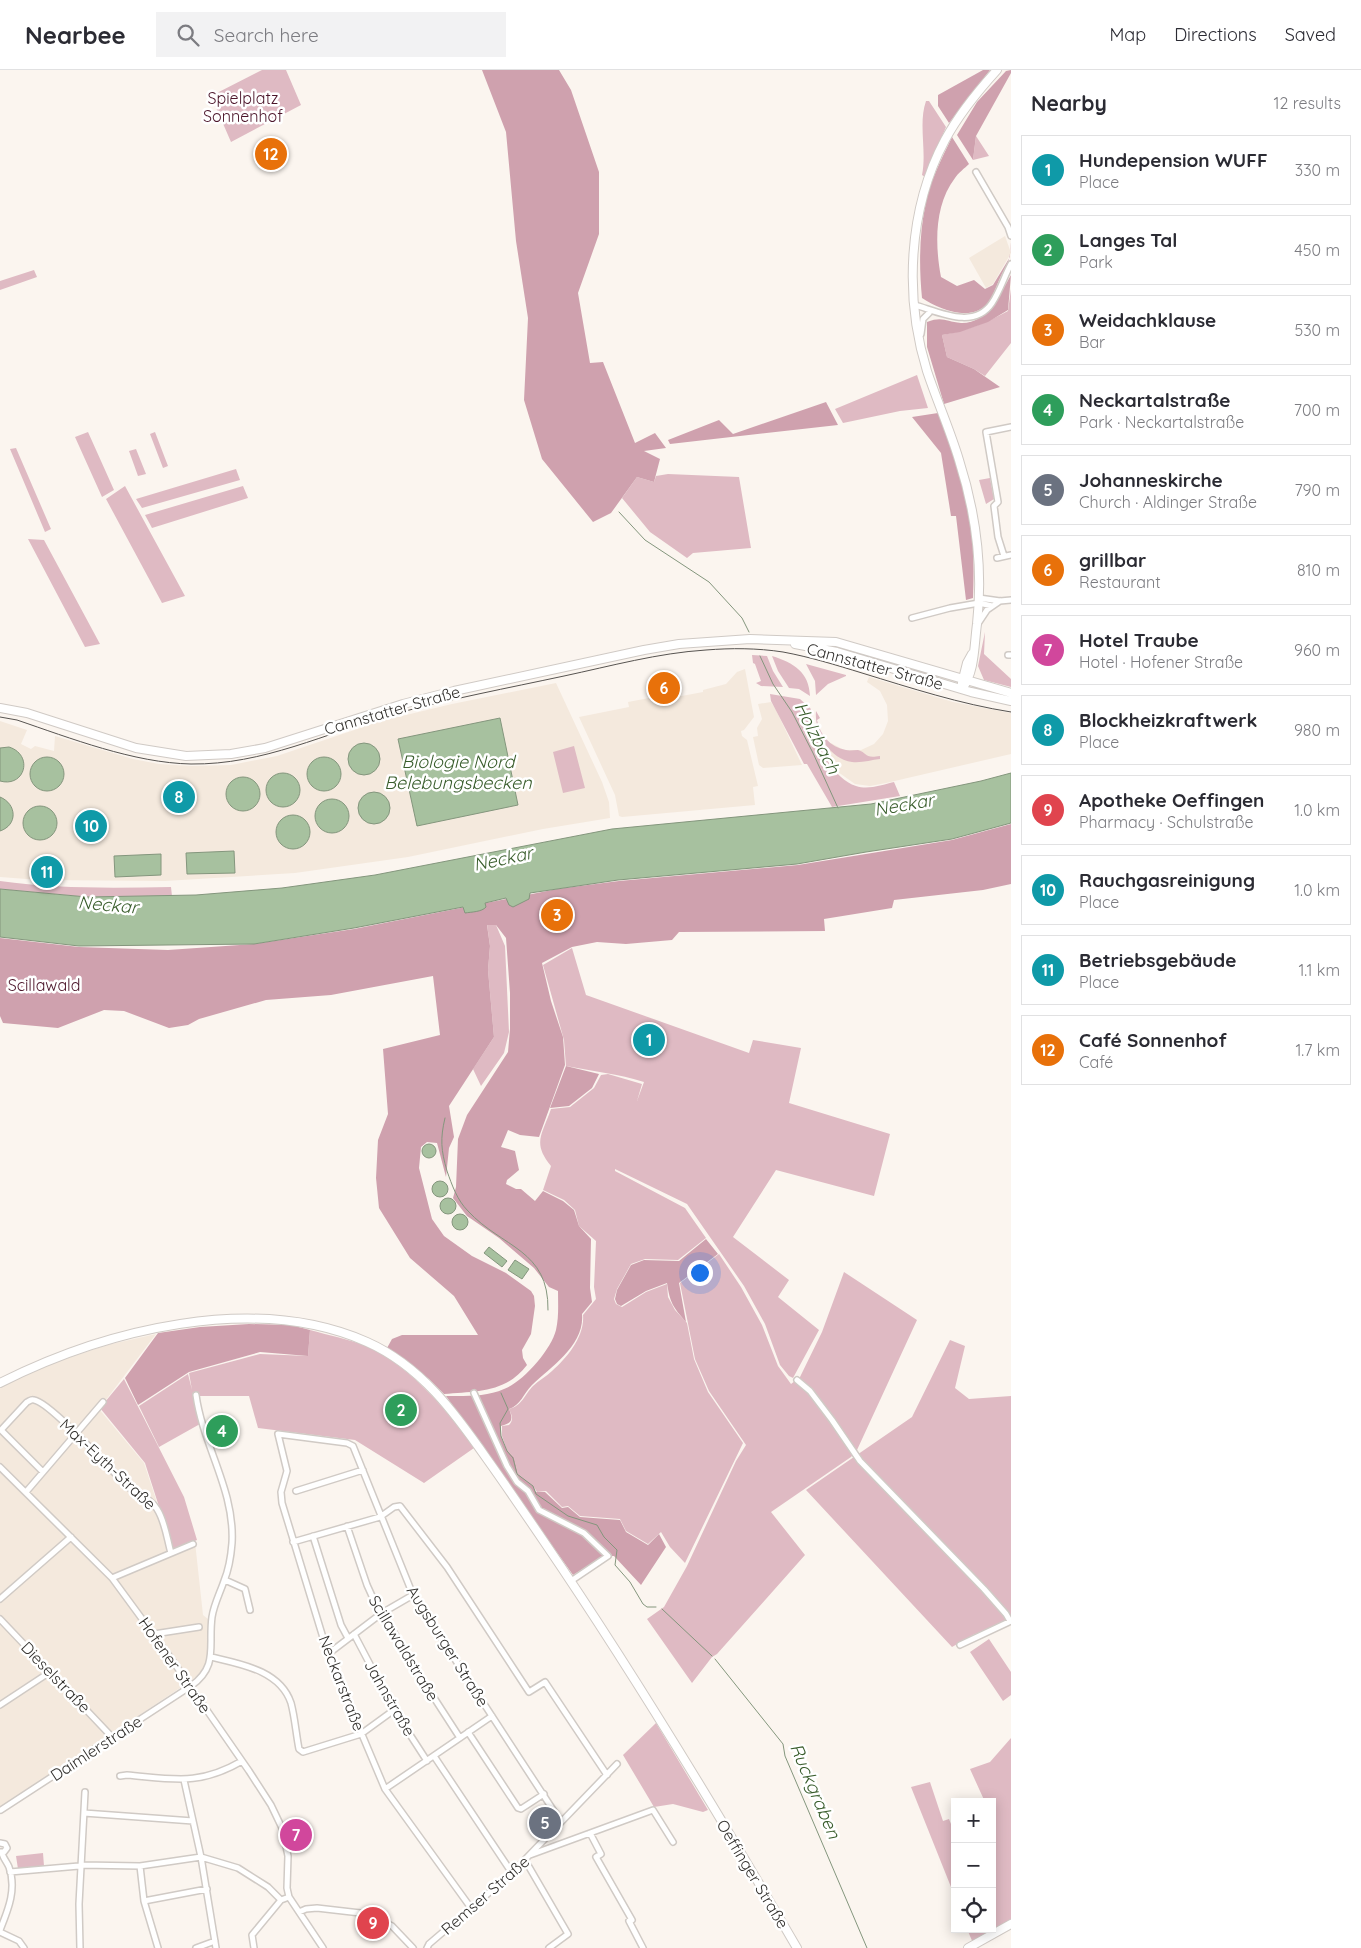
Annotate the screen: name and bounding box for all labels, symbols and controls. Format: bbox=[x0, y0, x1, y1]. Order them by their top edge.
search box bbox=[156, 12, 506, 57]
text: Nearbee bbox=[25, 20, 126, 50]
icon: search bbox=[174, 21, 202, 49]
text: Search here bbox=[214, 23, 319, 47]
text: Map bbox=[1109, 23, 1146, 46]
text: Directions bbox=[1174, 23, 1257, 46]
text: Saved bbox=[1285, 23, 1336, 46]
park label: Spielplatz Sonnenhof bbox=[203, 88, 283, 126]
text: Nearby bbox=[1031, 90, 1107, 116]
text: 12 results bbox=[1274, 93, 1341, 113]
pin: 12 bbox=[255, 135, 287, 173]
text: Hundepension WUFF bbox=[1079, 148, 1268, 172]
text: 1 bbox=[1045, 160, 1051, 180]
text: 330 m bbox=[1295, 160, 1340, 180]
text: Place bbox=[1079, 172, 1119, 192]
text: Langes Tal bbox=[1079, 228, 1177, 252]
text: 2 bbox=[1043, 240, 1053, 260]
text: 450 m bbox=[1294, 240, 1340, 260]
text: Park bbox=[1079, 252, 1113, 272]
text: Weidachklause bbox=[1079, 308, 1216, 332]
text: 3 bbox=[1044, 320, 1052, 340]
text: 530 m bbox=[1294, 320, 1340, 340]
text: Bar bbox=[1079, 332, 1105, 352]
text: Neckartalstraße bbox=[1079, 388, 1231, 412]
text: 4 bbox=[1043, 400, 1053, 420]
text: 700 m bbox=[1294, 400, 1340, 420]
text: Park · Neckartalstraße bbox=[1079, 412, 1244, 432]
text: Johanneskirche bbox=[1079, 468, 1223, 492]
text: 5 bbox=[1043, 480, 1053, 500]
text: 790 m bbox=[1294, 480, 1340, 500]
text: Church · Aldinger Straße bbox=[1079, 492, 1257, 512]
text: grillbar bbox=[1079, 548, 1146, 572]
text: 6 bbox=[1044, 560, 1052, 580]
text: 810 m bbox=[1297, 560, 1340, 580]
text: Restaurant bbox=[1079, 572, 1161, 592]
text: Hotel Traube bbox=[1079, 628, 1199, 652]
street label: Cannstatter Straße bbox=[805, 638, 945, 694]
text: 7 bbox=[1044, 640, 1052, 660]
text: 960 m bbox=[1294, 640, 1340, 660]
text: Hotel · Hofener Straße bbox=[1079, 652, 1243, 672]
pin: 6 bbox=[648, 669, 680, 707]
street label: Cannstatter Straße bbox=[322, 681, 462, 739]
water label: Holzbach bbox=[790, 698, 846, 778]
text: Blockheizkraftwerk bbox=[1079, 708, 1257, 732]
text: 8 bbox=[1044, 720, 1052, 740]
text: 980 m bbox=[1294, 720, 1340, 740]
text: Place bbox=[1079, 732, 1119, 752]
water label: Biologie Nord Belebungsbecken bbox=[384, 750, 532, 794]
pin: 8 bbox=[163, 778, 195, 816]
water label: Neckar bbox=[872, 788, 937, 821]
text: Apotheke Oeffingen bbox=[1079, 788, 1264, 812]
text: 9 bbox=[1043, 800, 1053, 820]
text: 1.0 km bbox=[1294, 800, 1340, 820]
pin: 10 bbox=[75, 807, 107, 845]
text: Pharmacy · Schulstraße bbox=[1079, 812, 1253, 832]
water label: Neckar bbox=[471, 841, 537, 876]
pin: 11 bbox=[31, 853, 63, 891]
text: Rauchgasreinigung bbox=[1079, 868, 1255, 892]
text: 10 bbox=[1040, 880, 1056, 900]
text: 1.0 km bbox=[1294, 880, 1340, 900]
water label: Neckar bbox=[77, 890, 141, 919]
text: Place bbox=[1079, 892, 1119, 912]
pin: 3 bbox=[541, 896, 573, 934]
text: Betriebsgebäude bbox=[1079, 948, 1236, 972]
text: 11 bbox=[1042, 960, 1054, 980]
text: 1.1 km bbox=[1298, 960, 1340, 980]
text: Place bbox=[1079, 972, 1119, 992]
park label: Scillawald bbox=[8, 975, 80, 995]
pin: 1 bbox=[633, 1021, 665, 1059]
text: Café Sonnenhof bbox=[1079, 1028, 1227, 1052]
text: 12 bbox=[1040, 1040, 1056, 1060]
text: 1.7 km bbox=[1295, 1040, 1340, 1060]
text: Café bbox=[1079, 1052, 1113, 1072]
your location bbox=[687, 1260, 713, 1286]
pin: 2 bbox=[385, 1391, 417, 1429]
pin: 4 bbox=[206, 1412, 238, 1450]
street label: Max-Eyth-Straße bbox=[56, 1414, 160, 1514]
street label: Augsburger Straße bbox=[403, 1582, 493, 1710]
street label: Scillawaldstraße bbox=[365, 1591, 443, 1705]
street label: Hofener Straße bbox=[134, 1613, 216, 1717]
street label: Neckarstraße bbox=[315, 1632, 369, 1734]
street label: Dieselstraße bbox=[17, 1637, 95, 1717]
street label: Jahnstraße bbox=[360, 1656, 420, 1740]
street label: Daimlerstraße bbox=[46, 1711, 146, 1785]
water label: Ruckgraben bbox=[785, 1740, 846, 1843]
map controls bbox=[951, 1798, 996, 1933]
button: + bbox=[951, 1798, 996, 1843]
pin: 5 bbox=[529, 1804, 561, 1842]
pin: 7 bbox=[280, 1816, 312, 1854]
street label: Oeffinger Straße bbox=[713, 1816, 793, 1932]
button: − bbox=[951, 1843, 996, 1888]
street label: Remser Straße bbox=[437, 1851, 533, 1939]
button: locate bbox=[951, 1888, 996, 1933]
pin: 9 bbox=[357, 1904, 389, 1942]

